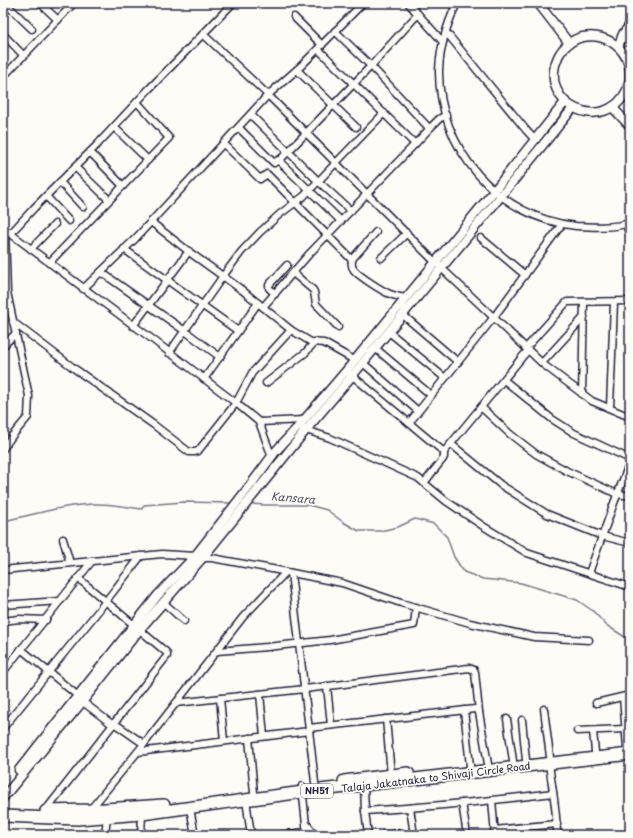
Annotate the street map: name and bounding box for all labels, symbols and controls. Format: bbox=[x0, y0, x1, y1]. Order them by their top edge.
water label: Kansara bbox=[270, 487, 317, 508]
street label: Talaja Jakatnaka to Shivaji Circle Road bbox=[341, 757, 531, 796]
road number: NH51 bbox=[301, 784, 333, 798]

